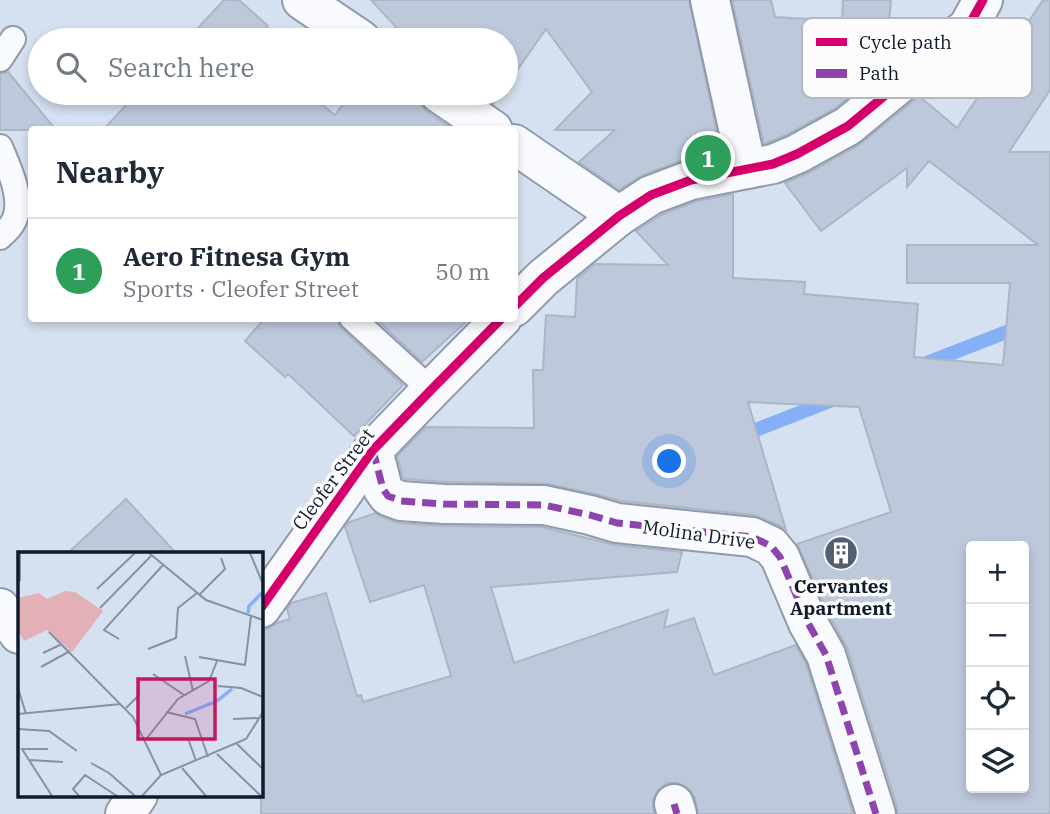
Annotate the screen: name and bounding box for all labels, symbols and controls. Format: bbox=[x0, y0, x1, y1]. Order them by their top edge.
legend bbox=[802, 18, 1032, 98]
search box bbox=[28, 28, 518, 105]
text: Cycle path bbox=[859, 30, 952, 54]
icon: search bbox=[52, 48, 90, 86]
text: Search here bbox=[108, 50, 254, 84]
text: Path bbox=[859, 61, 899, 85]
pin: 1 bbox=[685, 132, 731, 184]
text: Nearby bbox=[56, 152, 164, 191]
text: Aero Fitnesa Gym bbox=[123, 239, 350, 273]
text: 1 bbox=[72, 256, 86, 286]
text: 50 m bbox=[435, 256, 490, 286]
text: Sports · Cleofer Street bbox=[123, 273, 359, 303]
street label: Cleofer Street bbox=[287, 423, 379, 535]
your location bbox=[652, 444, 686, 478]
street label: Molina Drive bbox=[641, 514, 757, 554]
building icon: Cervantes Apartment bbox=[822, 534, 860, 572]
map controls bbox=[966, 541, 1029, 793]
button: + bbox=[966, 541, 1029, 604]
inset map bbox=[18, 552, 262, 796]
place label: Cervantes Apartment bbox=[790, 574, 892, 620]
button: − bbox=[966, 604, 1029, 667]
button: locate bbox=[966, 667, 1029, 730]
button: layers bbox=[966, 730, 1029, 793]

